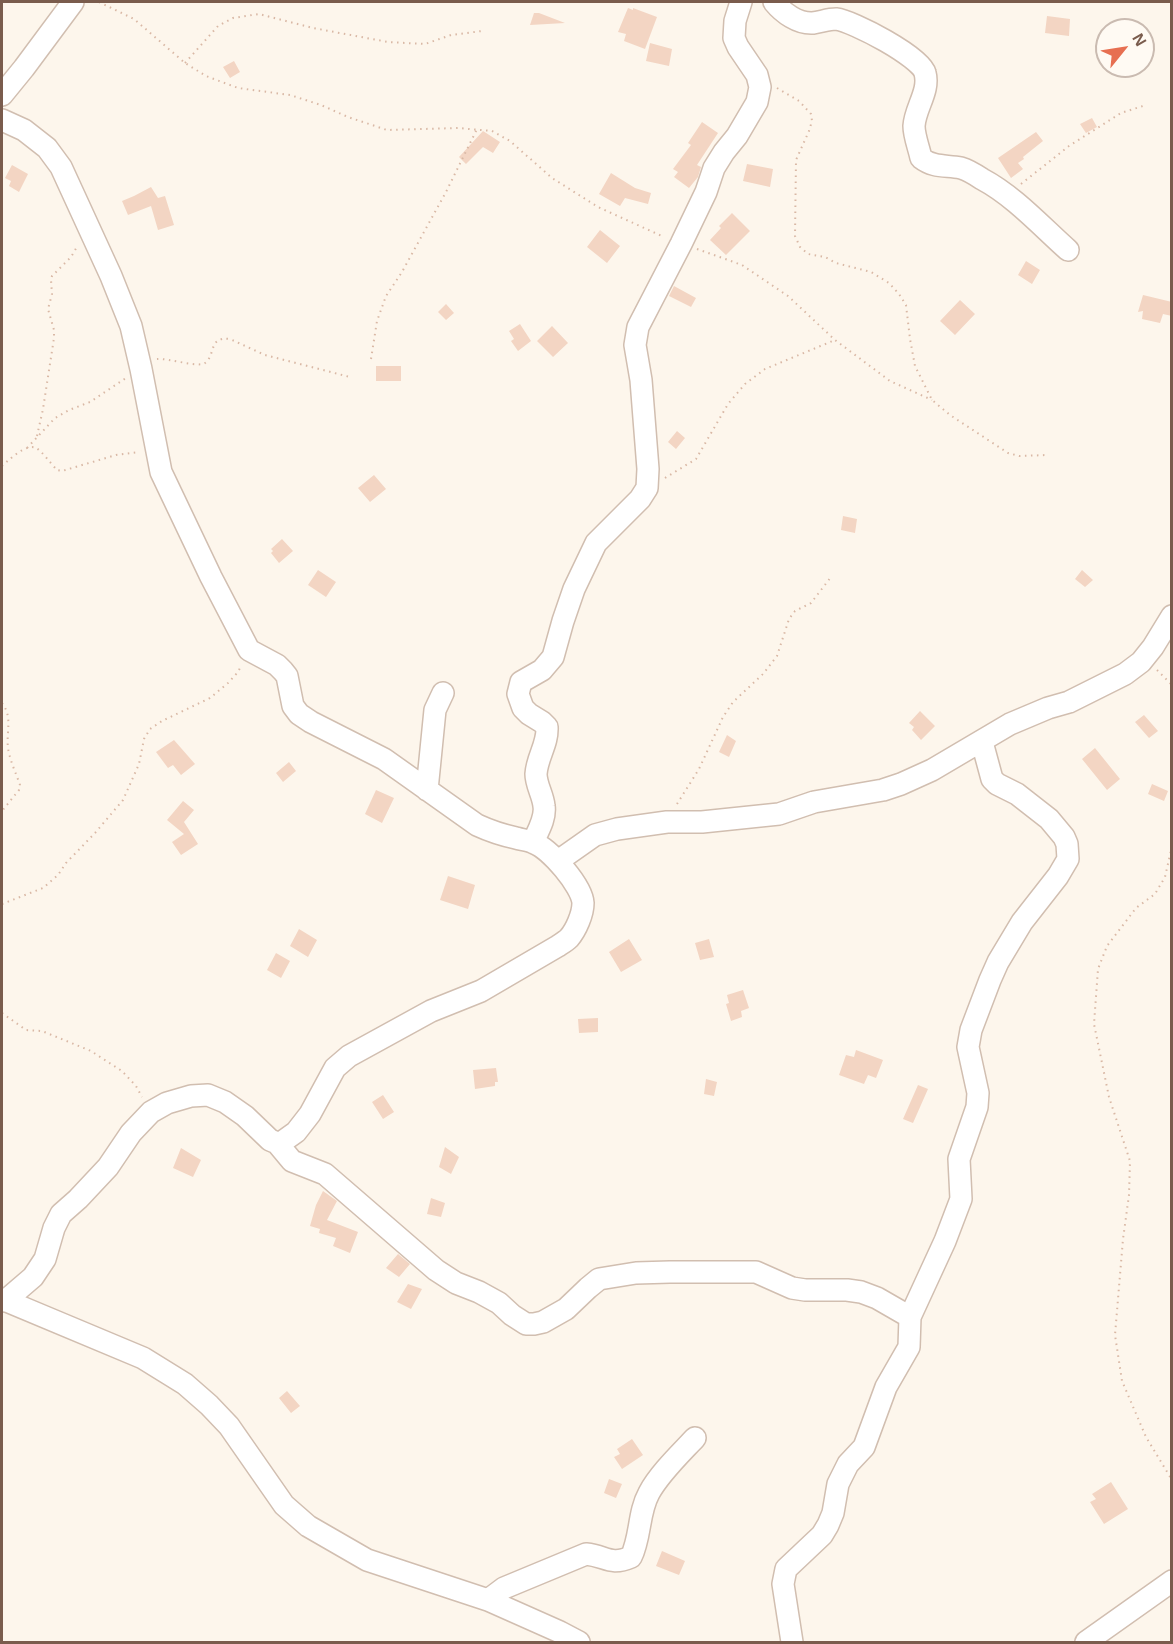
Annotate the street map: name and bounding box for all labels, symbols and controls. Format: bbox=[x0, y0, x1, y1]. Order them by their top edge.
north arrow bbox=[1095, 18, 1155, 78]
text: N bbox=[1129, 30, 1150, 49]

